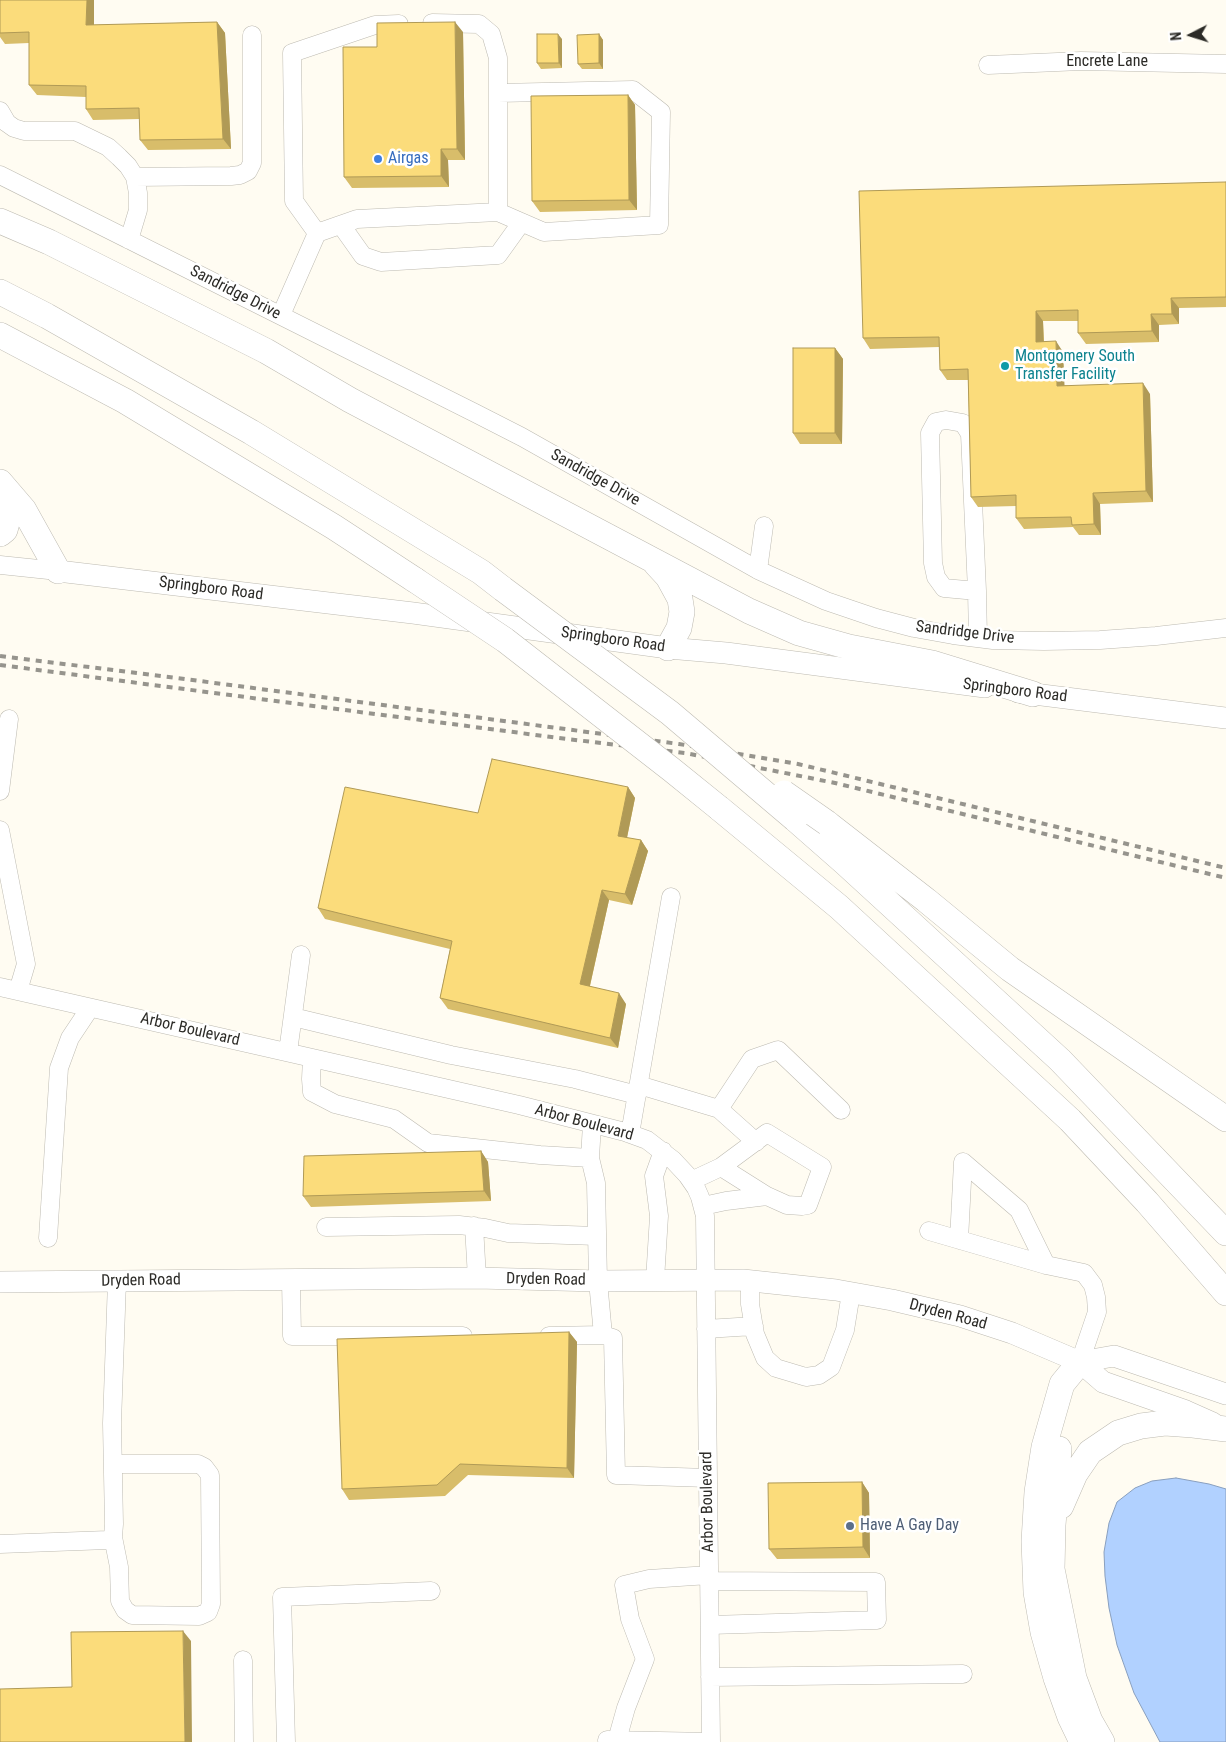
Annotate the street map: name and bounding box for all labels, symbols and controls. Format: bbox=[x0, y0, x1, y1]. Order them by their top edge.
north arrow bbox=[1166, 10, 1216, 60]
text: N bbox=[1168, 31, 1184, 41]
street label: Encrete Lane bbox=[1066, 52, 1148, 72]
place label: Airgas bbox=[388, 149, 428, 169]
marker: Airgas bbox=[372, 153, 384, 165]
street label: Sandridge Drive bbox=[186, 262, 284, 324]
place label: Montgomery South Transfer Facility bbox=[1015, 347, 1135, 385]
marker: Montgomery South Transfer Facility bbox=[999, 360, 1011, 372]
street label: Sandridge Drive bbox=[547, 446, 643, 510]
street label: Springboro Road bbox=[158, 573, 264, 605]
street label: Sandridge Drive bbox=[915, 617, 1015, 649]
street label: Springboro Road bbox=[560, 623, 666, 657]
street label: Springboro Road bbox=[962, 675, 1068, 707]
street label: Arbor Boulevard bbox=[139, 1009, 241, 1051]
street label: Arbor Boulevard bbox=[533, 1101, 635, 1145]
street label: Dryden Road bbox=[506, 1270, 586, 1290]
street label: Dryden Road bbox=[101, 1271, 181, 1291]
street label: Dryden Road bbox=[907, 1295, 989, 1335]
street label: Arbor Boulevard bbox=[698, 1451, 718, 1553]
place label: Have A Gay Day bbox=[860, 1516, 959, 1536]
marker: Have A Gay Day bbox=[844, 1520, 856, 1532]

